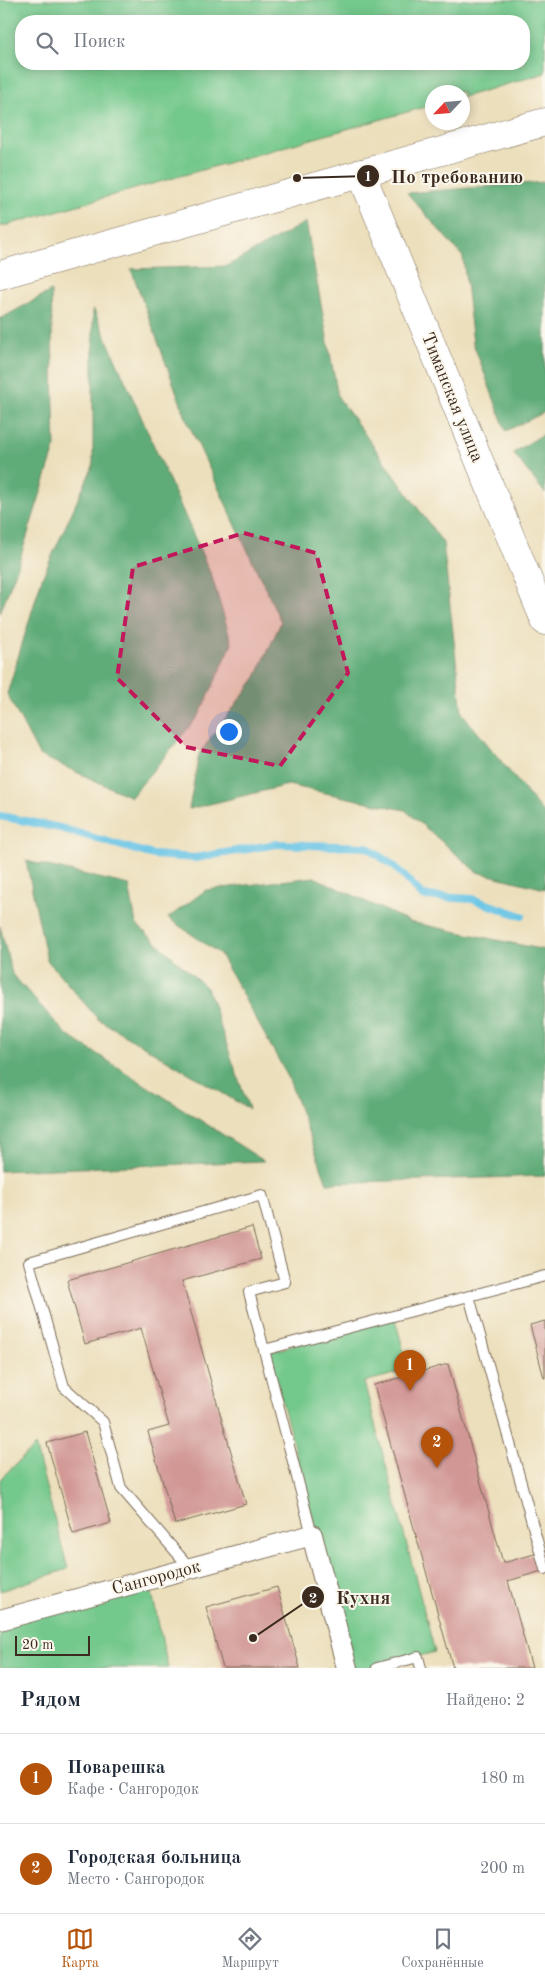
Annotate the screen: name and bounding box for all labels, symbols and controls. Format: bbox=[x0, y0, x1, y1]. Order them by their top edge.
search box bbox=[15, 15, 530, 70]
icon: search bbox=[33, 29, 61, 57]
text: Поиск bbox=[73, 33, 125, 52]
north arrow bbox=[425, 85, 470, 130]
callout: По требованию bbox=[356, 159, 533, 193]
text: По требованию bbox=[391, 169, 523, 188]
text: 1 bbox=[364, 170, 372, 185]
street label: Тиманская улица bbox=[418, 330, 486, 465]
your location bbox=[216, 719, 242, 745]
pin: 1 bbox=[394, 1350, 426, 1391]
pin: 2 bbox=[421, 1427, 453, 1468]
street label: Сангородок bbox=[110, 1557, 203, 1598]
callout: Кухня bbox=[301, 1580, 401, 1614]
text: Кухня bbox=[336, 1590, 390, 1609]
text: 2 bbox=[309, 1592, 317, 1607]
scale bar bbox=[15, 1633, 90, 1656]
text: 20 m bbox=[22, 1638, 53, 1652]
text: Рядом bbox=[20, 1690, 81, 1711]
text: Найдено: 2 bbox=[446, 1693, 525, 1709]
text: Поварешка bbox=[67, 1759, 165, 1778]
text: 1 bbox=[31, 1771, 41, 1787]
text: 180 m bbox=[480, 1771, 525, 1787]
text: Кафе · Сангородок bbox=[67, 1782, 199, 1798]
text: Городская больница bbox=[67, 1849, 241, 1868]
text: 2 bbox=[31, 1861, 41, 1877]
text: 200 m bbox=[480, 1861, 525, 1877]
text: Место · Сангородок bbox=[67, 1872, 205, 1888]
tab: Карта bbox=[61, 1925, 99, 1972]
tab: Маршрут bbox=[221, 1925, 279, 1972]
tab: Сохранённые bbox=[401, 1925, 484, 1972]

